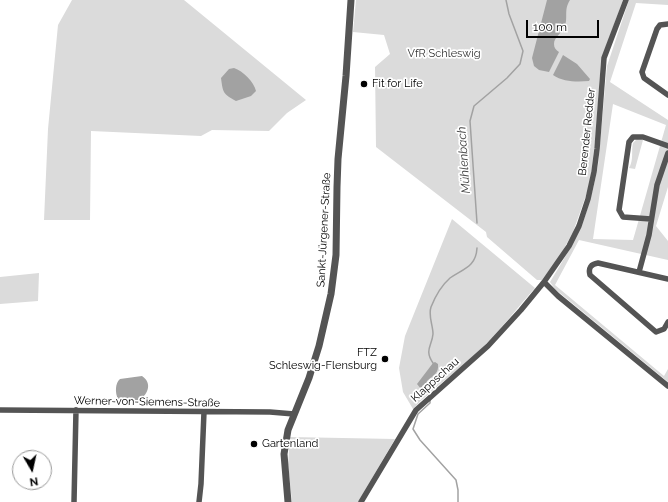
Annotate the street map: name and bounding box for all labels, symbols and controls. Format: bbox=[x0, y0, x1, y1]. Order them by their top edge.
scale bar bbox=[528, 12, 601, 38]
text: 100 m bbox=[533, 20, 567, 34]
park label: VfR Schleswig bbox=[408, 47, 480, 61]
place label: Fit for Life bbox=[372, 77, 423, 91]
marker: Fit for Life bbox=[359, 79, 369, 89]
street label: Berender Redder bbox=[576, 88, 598, 176]
water label: Mühlenbach bbox=[454, 126, 474, 194]
street label: Sankt-Jürgener-Straße bbox=[314, 172, 334, 288]
place label: FTZ Schleswig-Flensburg bbox=[269, 346, 377, 372]
marker: FTZ Schleswig-Flensburg bbox=[380, 354, 390, 364]
street label: Klappschau bbox=[408, 355, 462, 405]
street label: Werner-von-Siemens-Straße bbox=[74, 394, 220, 410]
place label: Gartenland bbox=[262, 437, 318, 451]
marker: Gartenland bbox=[249, 439, 259, 449]
north arrow bbox=[12, 450, 52, 490]
text: N bbox=[29, 474, 39, 488]

